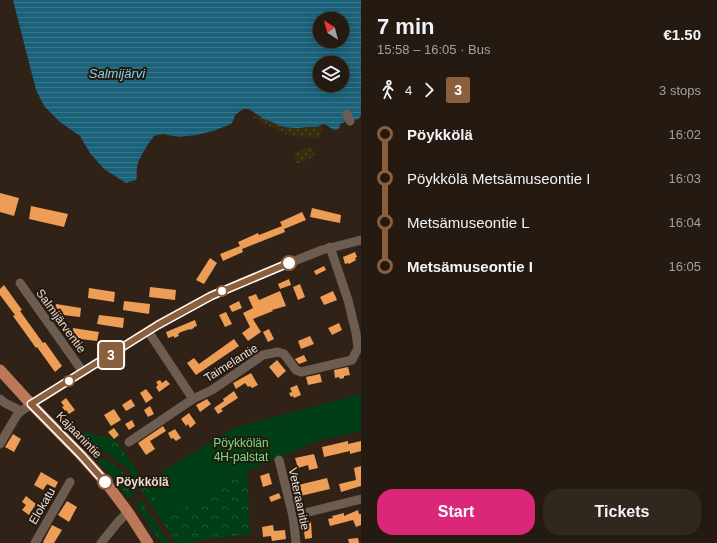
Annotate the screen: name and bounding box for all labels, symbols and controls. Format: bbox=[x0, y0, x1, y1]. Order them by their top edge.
north arrow bbox=[313, 12, 349, 48]
map controls bbox=[313, 12, 349, 92]
text: 7 min bbox=[377, 14, 434, 39]
text: €1.50 bbox=[663, 26, 701, 43]
text: 15:58 – 16:05 · Bus bbox=[377, 42, 490, 57]
button: layers bbox=[313, 56, 349, 92]
water label: Salmijärvi bbox=[89, 66, 146, 81]
icon: walk bbox=[377, 79, 399, 101]
icon: forward bbox=[418, 79, 440, 101]
text: 3 bbox=[454, 82, 462, 98]
text: 4 bbox=[405, 83, 412, 98]
text: 3 stops bbox=[659, 83, 701, 98]
text: Pöykkölä bbox=[407, 126, 473, 143]
text: 16:02 bbox=[668, 127, 701, 142]
text: Pöykkölä Metsämuseontie I bbox=[407, 170, 590, 187]
text: 16:03 bbox=[668, 171, 701, 186]
text: Metsämuseontie L bbox=[407, 214, 530, 231]
text: 16:04 bbox=[668, 215, 701, 230]
unlabelled marker bbox=[281, 255, 297, 271]
text: Metsämuseontie I bbox=[407, 258, 533, 275]
text: 16:05 bbox=[668, 259, 701, 274]
unlabelled marker bbox=[216, 285, 228, 297]
street label: Salmijärventie bbox=[33, 286, 89, 356]
street label: Taimelantie bbox=[202, 341, 261, 385]
line badge: 3 bbox=[98, 342, 124, 368]
text: 3 bbox=[107, 347, 115, 363]
unlabelled marker bbox=[63, 375, 75, 387]
street label: Kajaanintie bbox=[53, 409, 105, 461]
park label: Pöykkölän 4H-palstat bbox=[213, 436, 269, 464]
street label: Veteraanitie bbox=[286, 467, 313, 532]
marker: Pöykkölä bbox=[97, 474, 113, 490]
place label: Pöykkölä bbox=[116, 475, 169, 489]
street label: Elokatu bbox=[26, 485, 58, 527]
button: Start bbox=[377, 489, 535, 535]
button: Tickets bbox=[543, 489, 701, 535]

